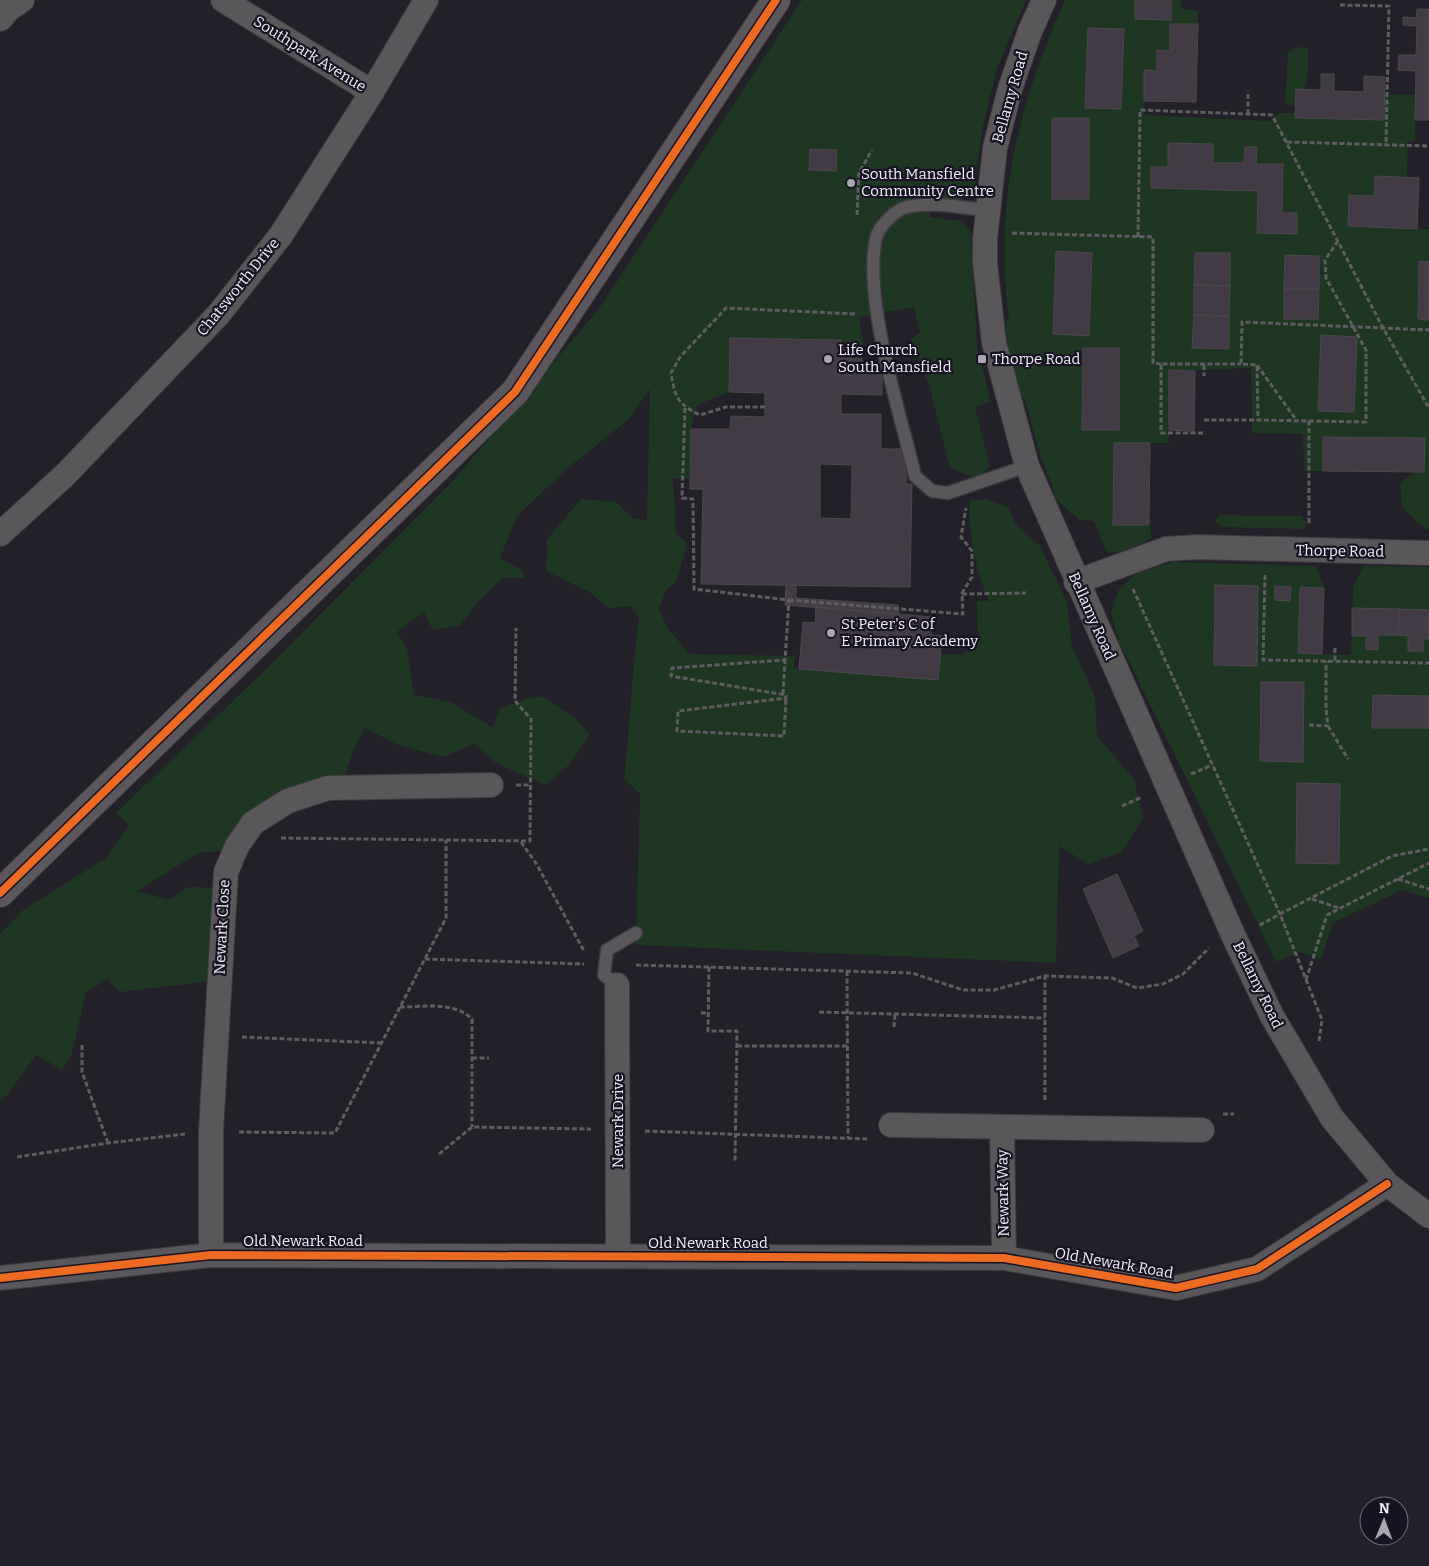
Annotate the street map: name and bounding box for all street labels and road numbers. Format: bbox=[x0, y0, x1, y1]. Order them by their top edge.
street label: Southpark Avenue bbox=[250, 12, 370, 96]
street label: Bellamy Road bbox=[988, 49, 1032, 145]
street label: Chatsworth Drive bbox=[193, 235, 283, 339]
street label: Thorpe Road bbox=[1296, 541, 1384, 561]
street label: Bellamy Road bbox=[1065, 569, 1119, 663]
street label: Newark Close bbox=[211, 879, 233, 975]
street label: Bellamy Road bbox=[1229, 939, 1287, 1031]
street label: Newark Drive bbox=[609, 1074, 627, 1168]
street label: Newark Way bbox=[993, 1149, 1013, 1237]
street label: Old Newark Road bbox=[243, 1232, 363, 1250]
street label: Old Newark Road bbox=[648, 1234, 768, 1252]
street label: Old Newark Road bbox=[1053, 1244, 1175, 1282]

